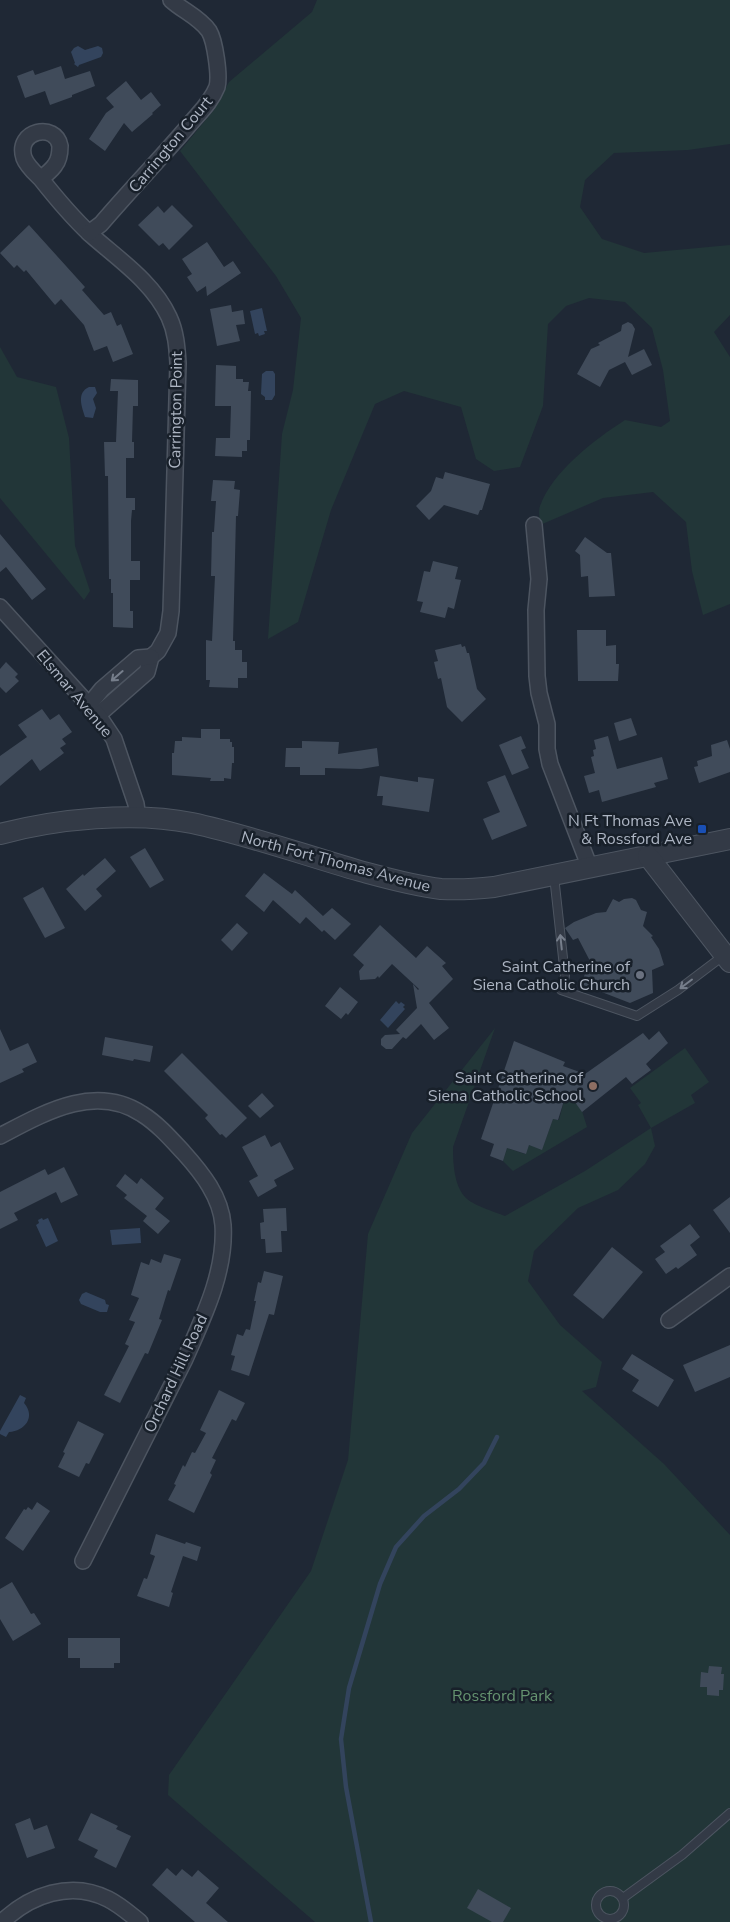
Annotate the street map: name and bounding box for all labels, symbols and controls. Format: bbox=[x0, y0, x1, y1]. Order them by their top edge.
street label: Carrington Court bbox=[124, 91, 218, 198]
street label: Carrington Point bbox=[164, 351, 188, 469]
street label: Elsmar Avenue bbox=[31, 645, 117, 742]
one-way arrow bbox=[111, 670, 124, 682]
place label: N Ft Thomas Ave & Rossford Ave bbox=[568, 810, 692, 850]
marker: N Ft Thomas Ave & Rossford Ave bbox=[696, 823, 708, 835]
street label: North Fort Thomas Avenue bbox=[239, 826, 433, 898]
one-way arrow bbox=[556, 935, 566, 951]
place label: Saint Catherine of Siena Catholic Church bbox=[473, 956, 631, 996]
marker: Saint Catherine of Siena Catholic Church bbox=[634, 969, 646, 981]
one-way arrow bbox=[680, 979, 693, 990]
place label: Saint Catherine of Siena Catholic School bbox=[428, 1067, 584, 1107]
marker: Saint Catherine of Siena Catholic School bbox=[587, 1080, 599, 1092]
street label: Orchard Hill Road bbox=[139, 1310, 213, 1436]
park label: Rossford Park bbox=[452, 1685, 553, 1707]

